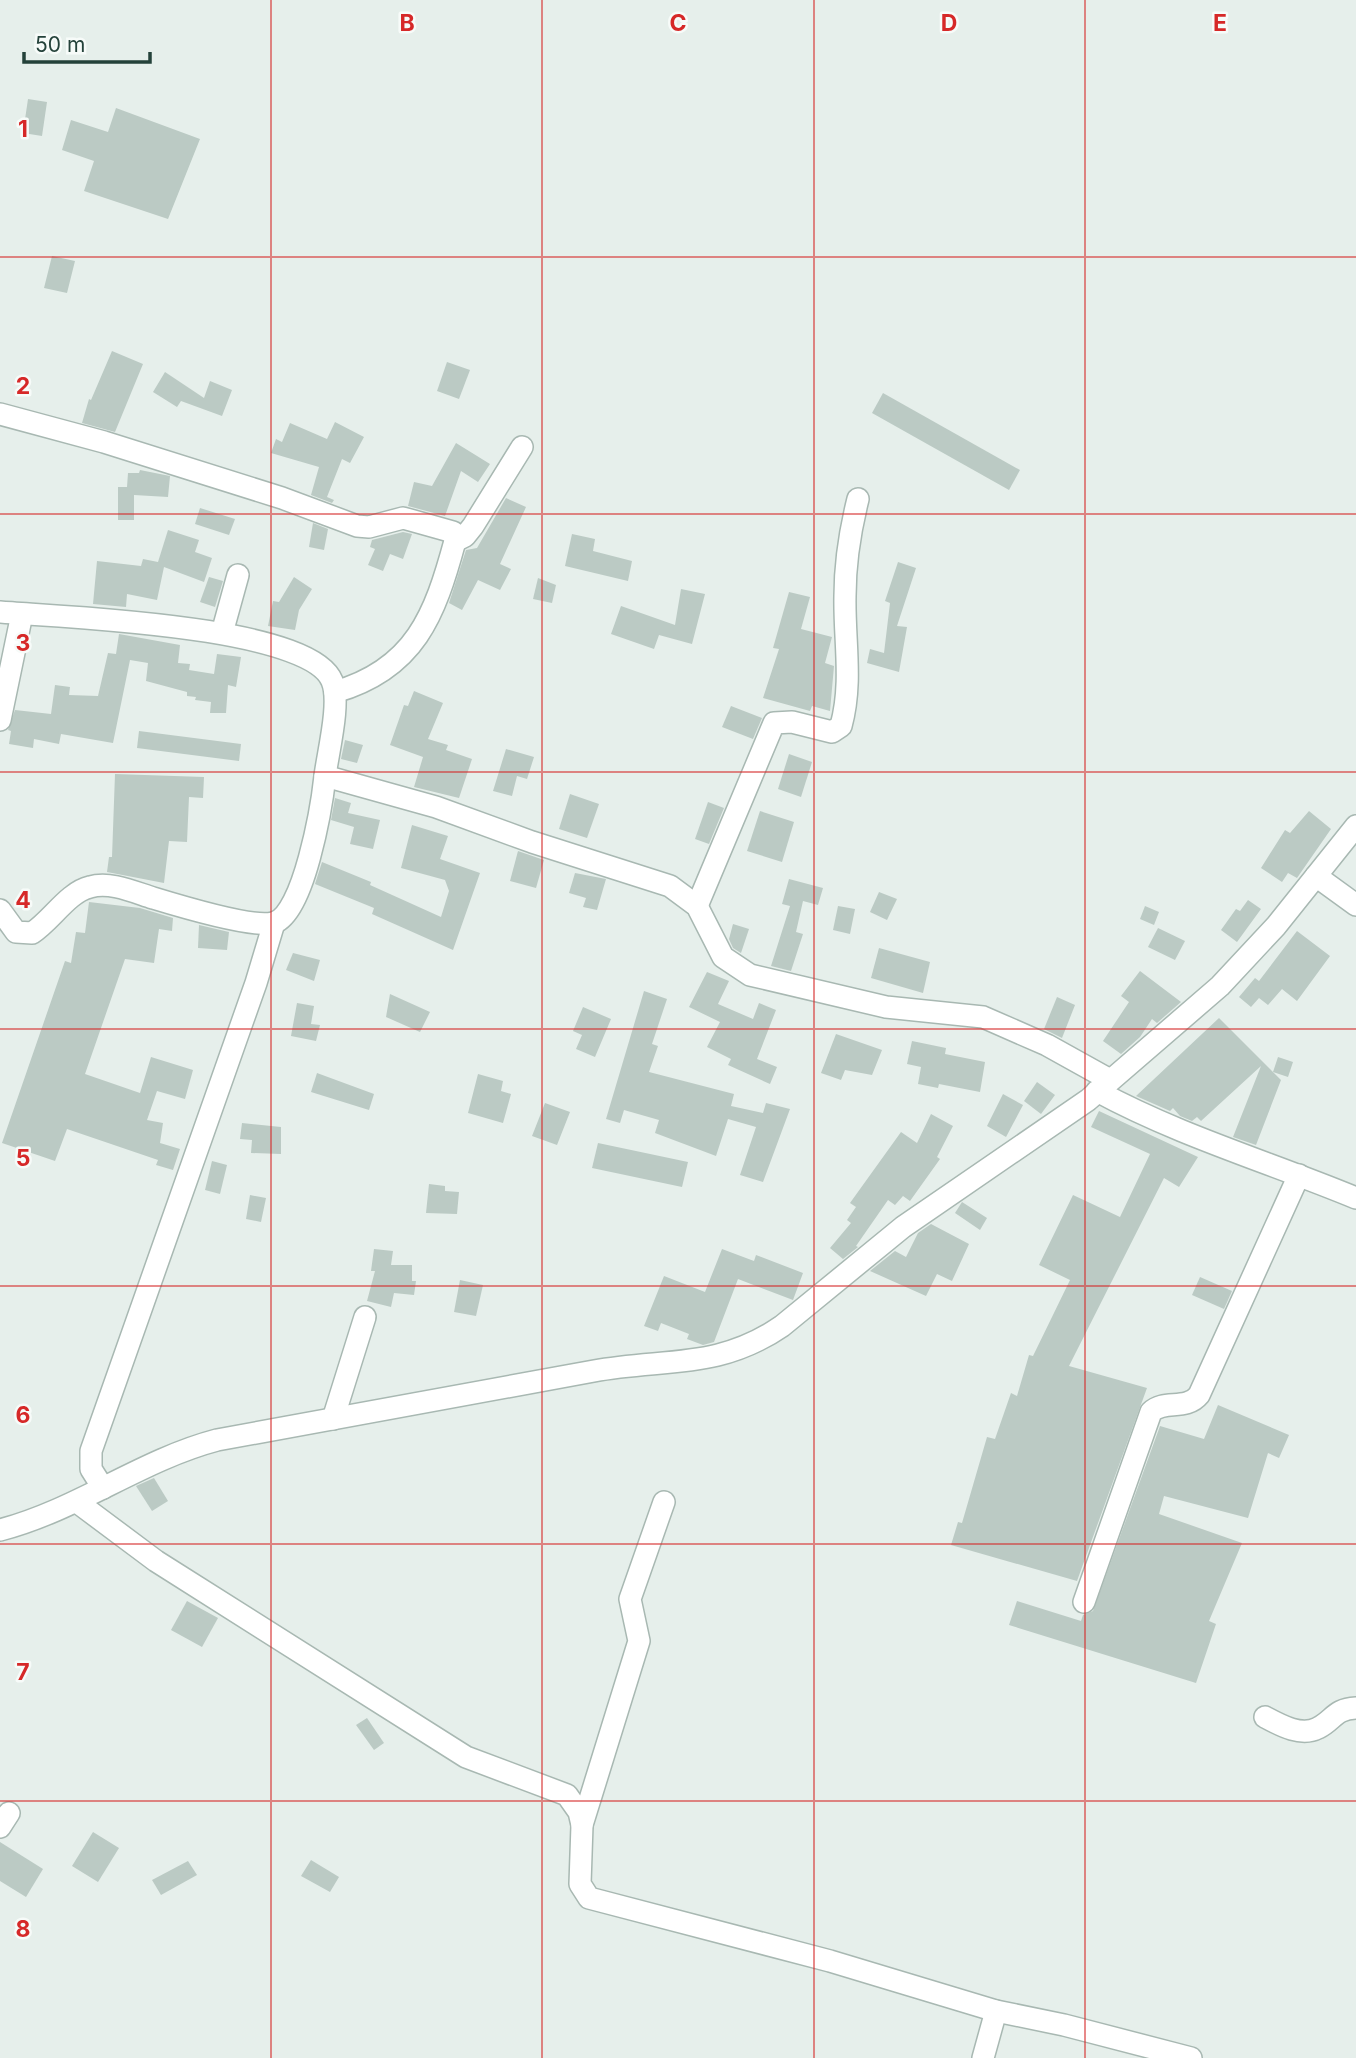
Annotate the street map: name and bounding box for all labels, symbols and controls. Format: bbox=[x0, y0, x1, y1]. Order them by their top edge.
text: B bbox=[399, 9, 415, 37]
text: C bbox=[669, 9, 687, 37]
text: D bbox=[941, 9, 957, 37]
text: E bbox=[1213, 9, 1227, 37]
scale bar bbox=[24, 21, 150, 65]
text: 50 m bbox=[35, 32, 85, 57]
text: 1 bbox=[18, 115, 28, 143]
text: 2 bbox=[16, 372, 30, 400]
text: 3 bbox=[16, 629, 30, 657]
text: 4 bbox=[15, 886, 31, 914]
text: 5 bbox=[16, 1144, 30, 1172]
text: 6 bbox=[16, 1401, 30, 1429]
text: 7 bbox=[16, 1658, 30, 1686]
text: 8 bbox=[16, 1915, 30, 1943]

